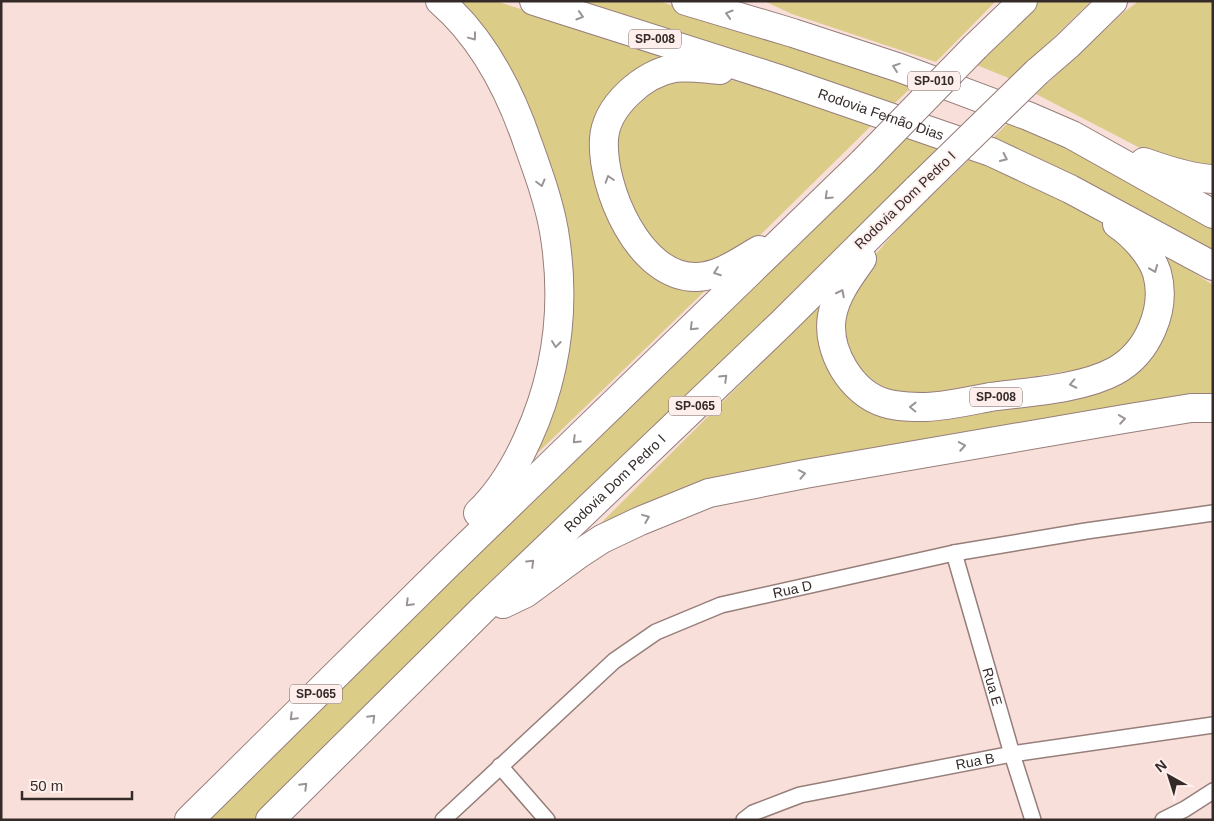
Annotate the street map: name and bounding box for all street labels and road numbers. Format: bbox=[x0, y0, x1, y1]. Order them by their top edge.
road number: SP-008 bbox=[629, 30, 681, 48]
road number: SP-010 bbox=[908, 72, 960, 90]
street label: Rodovia Fernão Dias bbox=[816, 85, 946, 143]
street label: Rodovia Dom Pedro I bbox=[851, 148, 959, 252]
road number: SP-008 bbox=[970, 388, 1022, 407]
road number: SP-065 bbox=[669, 396, 721, 416]
street label: Rodovia Dom Pedro I bbox=[561, 431, 669, 535]
street label: Rua D bbox=[771, 577, 813, 601]
street label: Rua E bbox=[979, 666, 1006, 707]
road number: SP-065 bbox=[290, 684, 342, 704]
street label: Rua B bbox=[954, 750, 996, 773]

